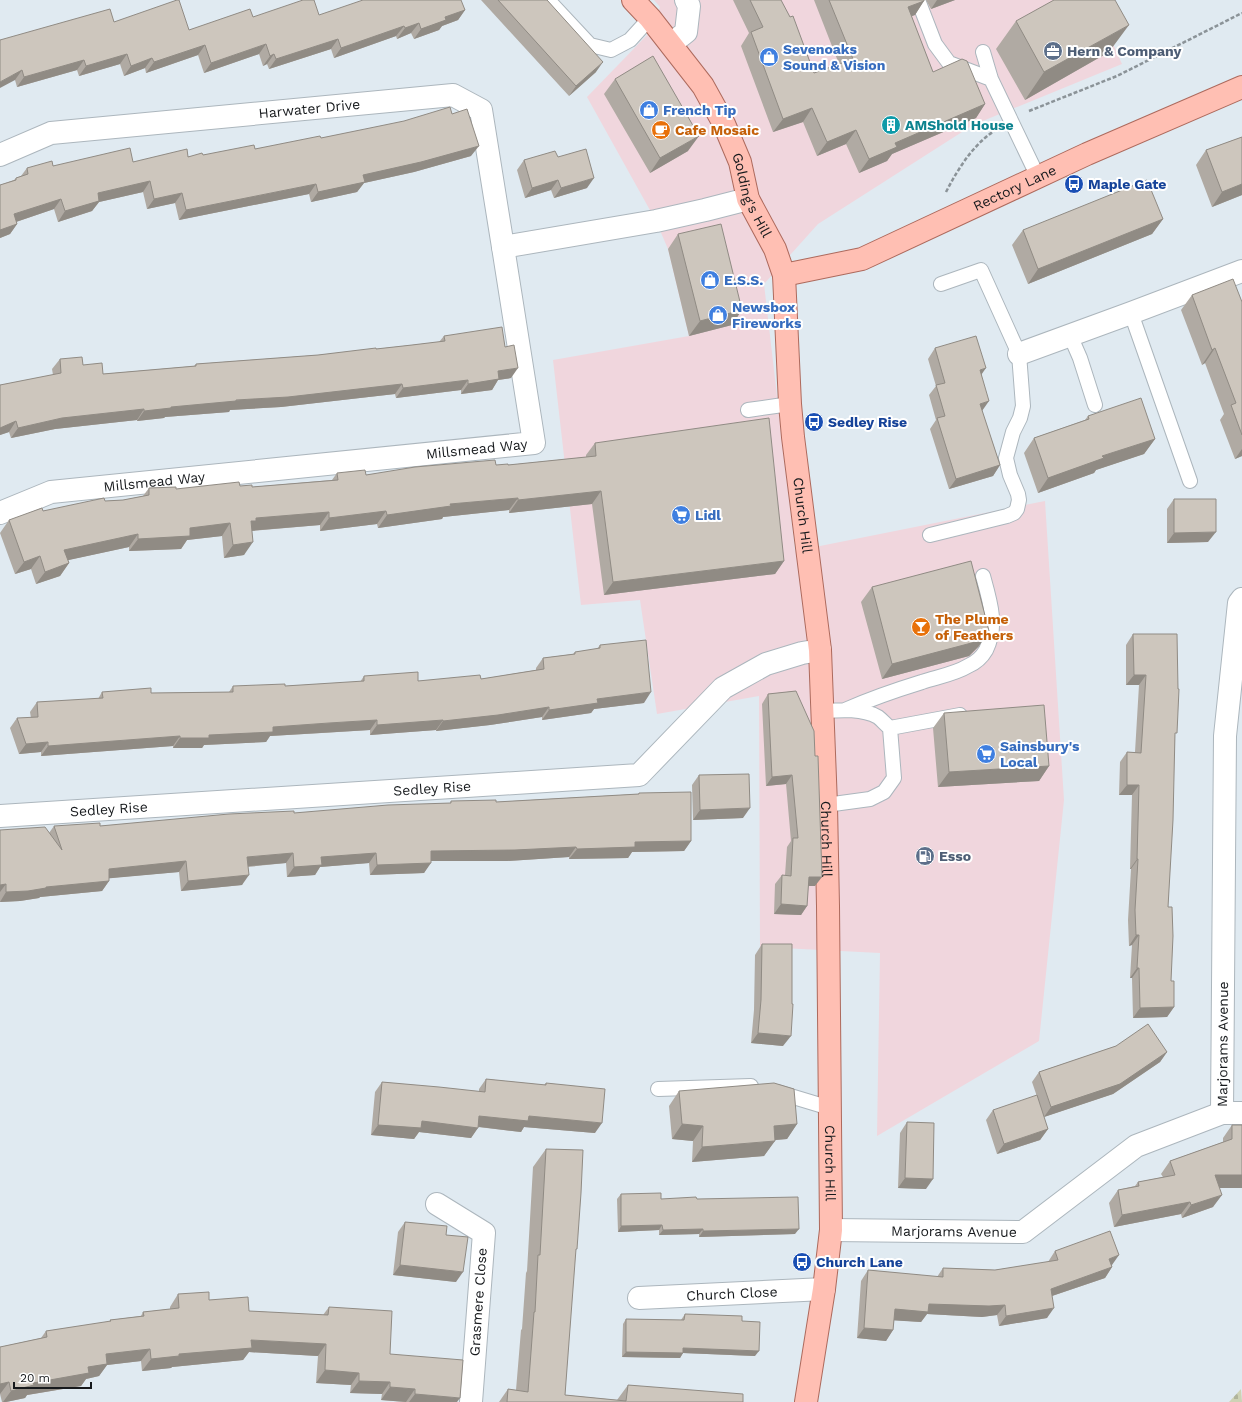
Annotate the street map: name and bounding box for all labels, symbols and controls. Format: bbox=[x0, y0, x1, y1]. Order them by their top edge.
office icon: Hern & Company bbox=[1042, 40, 1064, 62]
place label: Sevenoaks Sound & Vision bbox=[783, 41, 885, 73]
place label: Hern & Company bbox=[1067, 43, 1181, 59]
shop icon: Sevenoaks Sound & Vision bbox=[758, 46, 780, 68]
street label: Harwater Drive bbox=[258, 96, 361, 121]
shop icon: French Tip bbox=[638, 99, 660, 121]
place label: French Tip bbox=[663, 102, 736, 118]
building icon: AMShold House bbox=[880, 114, 902, 136]
place label: AMShold House bbox=[905, 117, 1014, 133]
cafe icon: Cafe Mosaic bbox=[650, 119, 672, 141]
place label: Cafe Mosaic bbox=[675, 122, 759, 138]
street label: Golding's Hill bbox=[729, 150, 775, 241]
street label: Rectory Lane bbox=[971, 162, 1059, 214]
bus stop icon: Maple Gate bbox=[1063, 173, 1085, 195]
place label: Maple Gate bbox=[1088, 176, 1166, 192]
shop icon: E.S.S. bbox=[699, 269, 721, 291]
place label: E.S.S. bbox=[724, 272, 763, 288]
place label: Newsbox Fireworks bbox=[732, 299, 802, 331]
shop icon: Newsbox Fireworks bbox=[707, 304, 729, 326]
bus stop icon: Sedley Rise bbox=[803, 411, 825, 433]
place label: Sedley Rise bbox=[828, 414, 907, 430]
street label: Millsmead Way bbox=[425, 436, 529, 462]
street label: Millsmead Way bbox=[103, 468, 207, 495]
street label: Church Hill bbox=[790, 476, 816, 555]
supermarket icon: Lidl bbox=[670, 504, 692, 526]
place label: Lidl bbox=[695, 507, 721, 523]
place label: The Plume of Feathers bbox=[935, 611, 1014, 643]
bar icon: The Plume of Feathers bbox=[910, 616, 932, 638]
place label: Sainsbury's Local bbox=[1000, 738, 1080, 770]
supermarket icon: Sainsbury's Local bbox=[975, 743, 997, 765]
street label: Sedley Rise bbox=[393, 778, 472, 799]
street label: Sedley Rise bbox=[69, 799, 148, 820]
street label: Church Hill bbox=[818, 801, 835, 878]
fuel station icon: Esso bbox=[914, 845, 936, 867]
place label: Esso bbox=[939, 848, 971, 864]
street label: Marjorams Avenue bbox=[1214, 981, 1231, 1107]
street label: Church Hill bbox=[822, 1125, 839, 1202]
street label: Marjorams Avenue bbox=[891, 1223, 1017, 1240]
street label: Grasmere Close bbox=[466, 1247, 490, 1357]
bus stop icon: Church Lane bbox=[791, 1251, 813, 1273]
place label: Church Lane bbox=[816, 1254, 903, 1270]
street label: Church Close bbox=[686, 1283, 778, 1304]
scale bar bbox=[14, 1364, 91, 1390]
text: 20 m bbox=[20, 1371, 50, 1385]

